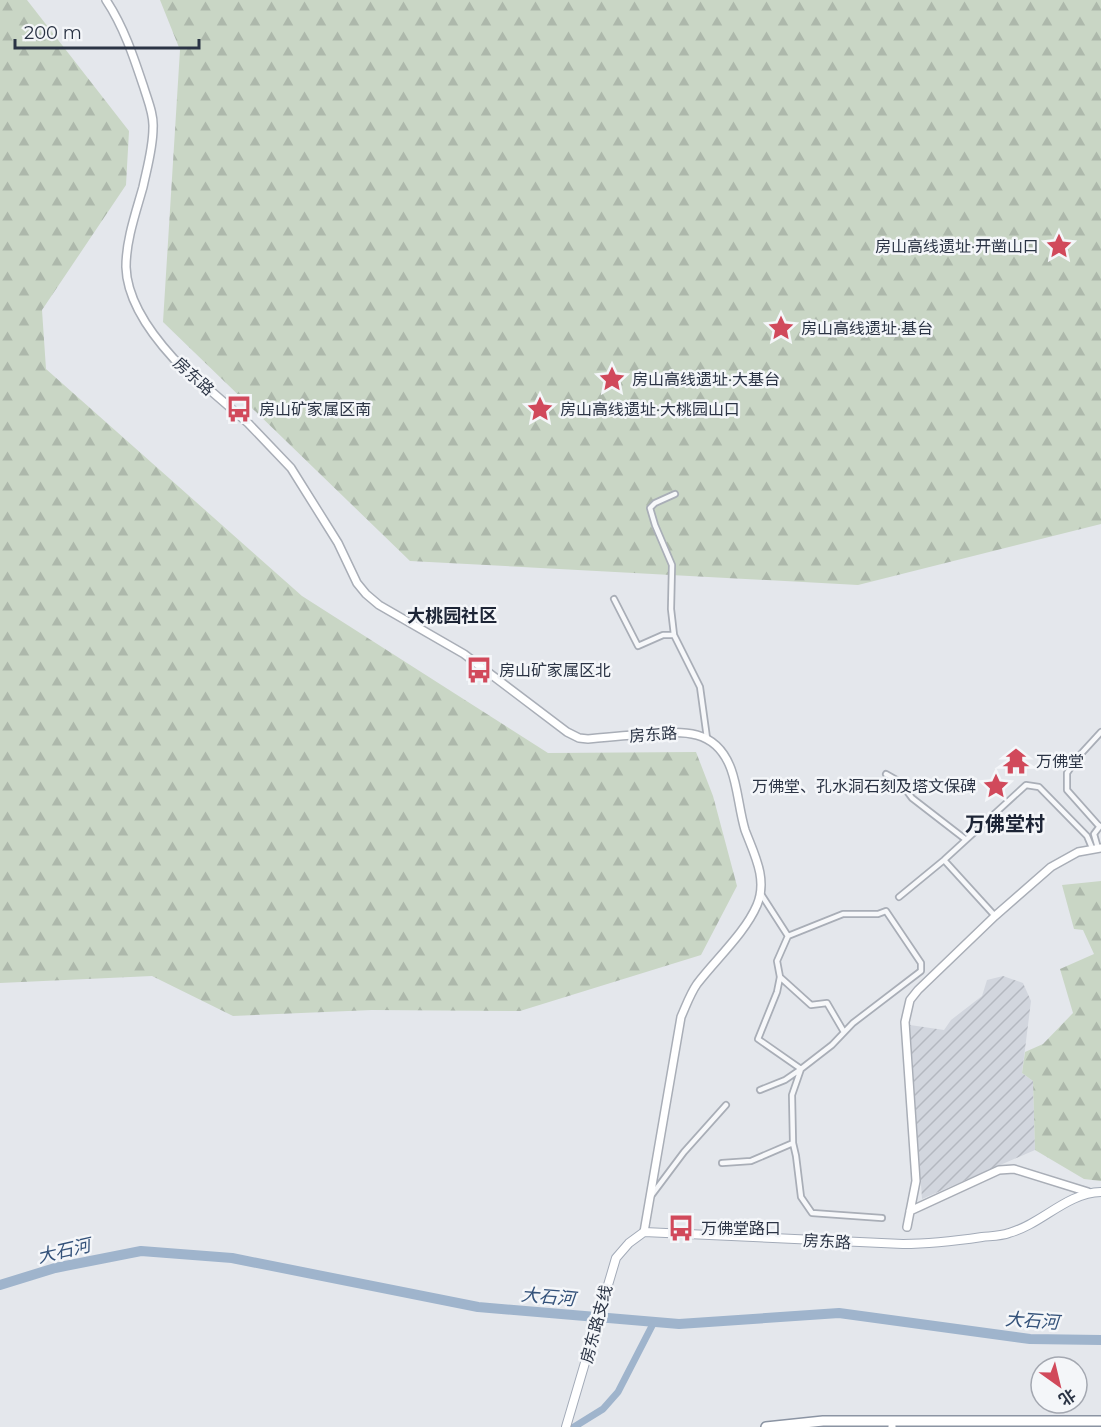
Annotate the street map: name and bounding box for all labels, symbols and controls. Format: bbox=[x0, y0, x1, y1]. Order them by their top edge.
scale bar bbox=[15, 12, 200, 50]
text: 200 m bbox=[24, 22, 82, 44]
place icon: 房山高线遗址·开凿山口 bbox=[1044, 231, 1074, 261]
place label: 房山高线遗址·开凿山口 bbox=[875, 237, 1039, 256]
place icon: 房山高线遗址·基台 bbox=[766, 313, 796, 343]
place label: 房山高线遗址·基台 bbox=[801, 319, 933, 338]
street label: 房东路 bbox=[169, 353, 218, 399]
place icon: 房山高线遗址·大基台 bbox=[597, 364, 627, 394]
place label: 房山高线遗址·大基台 bbox=[632, 370, 780, 389]
bus stop icon: 房山矿家属区南 bbox=[224, 394, 254, 424]
place icon: 房山高线遗址·大桃园山口 bbox=[525, 394, 555, 424]
place label: 房山矿家属区南 bbox=[259, 400, 371, 419]
place label: 房山高线遗址·大桃园山口 bbox=[560, 400, 740, 419]
district label: 大桃园社区 bbox=[407, 605, 497, 627]
bus stop icon: 房山矿家属区北 bbox=[464, 655, 494, 685]
place label: 房山矿家属区北 bbox=[499, 661, 611, 680]
street label: 房东路 bbox=[628, 723, 678, 746]
temple icon: 万佛堂 bbox=[1001, 746, 1031, 776]
place label: 万佛堂 bbox=[1036, 752, 1084, 771]
place icon: 万佛堂、孔水洞石刻及塔文保碑 bbox=[981, 771, 1011, 801]
place label: 万佛堂、孔水洞石刻及塔文保碑 bbox=[752, 777, 976, 796]
district label: 万佛堂村 bbox=[965, 812, 1045, 836]
bus stop icon: 万佛堂路口 bbox=[666, 1213, 696, 1243]
place label: 万佛堂路口 bbox=[701, 1219, 781, 1238]
street label: 房东路 bbox=[803, 1231, 851, 1252]
water label: 大石河 bbox=[35, 1234, 96, 1268]
street label: 房东路支线 bbox=[577, 1283, 616, 1365]
water label: 大石河 bbox=[520, 1284, 579, 1311]
water label: 大石河 bbox=[1004, 1308, 1063, 1334]
north arrow bbox=[1029, 1355, 1089, 1415]
text: 北 bbox=[1055, 1385, 1079, 1409]

